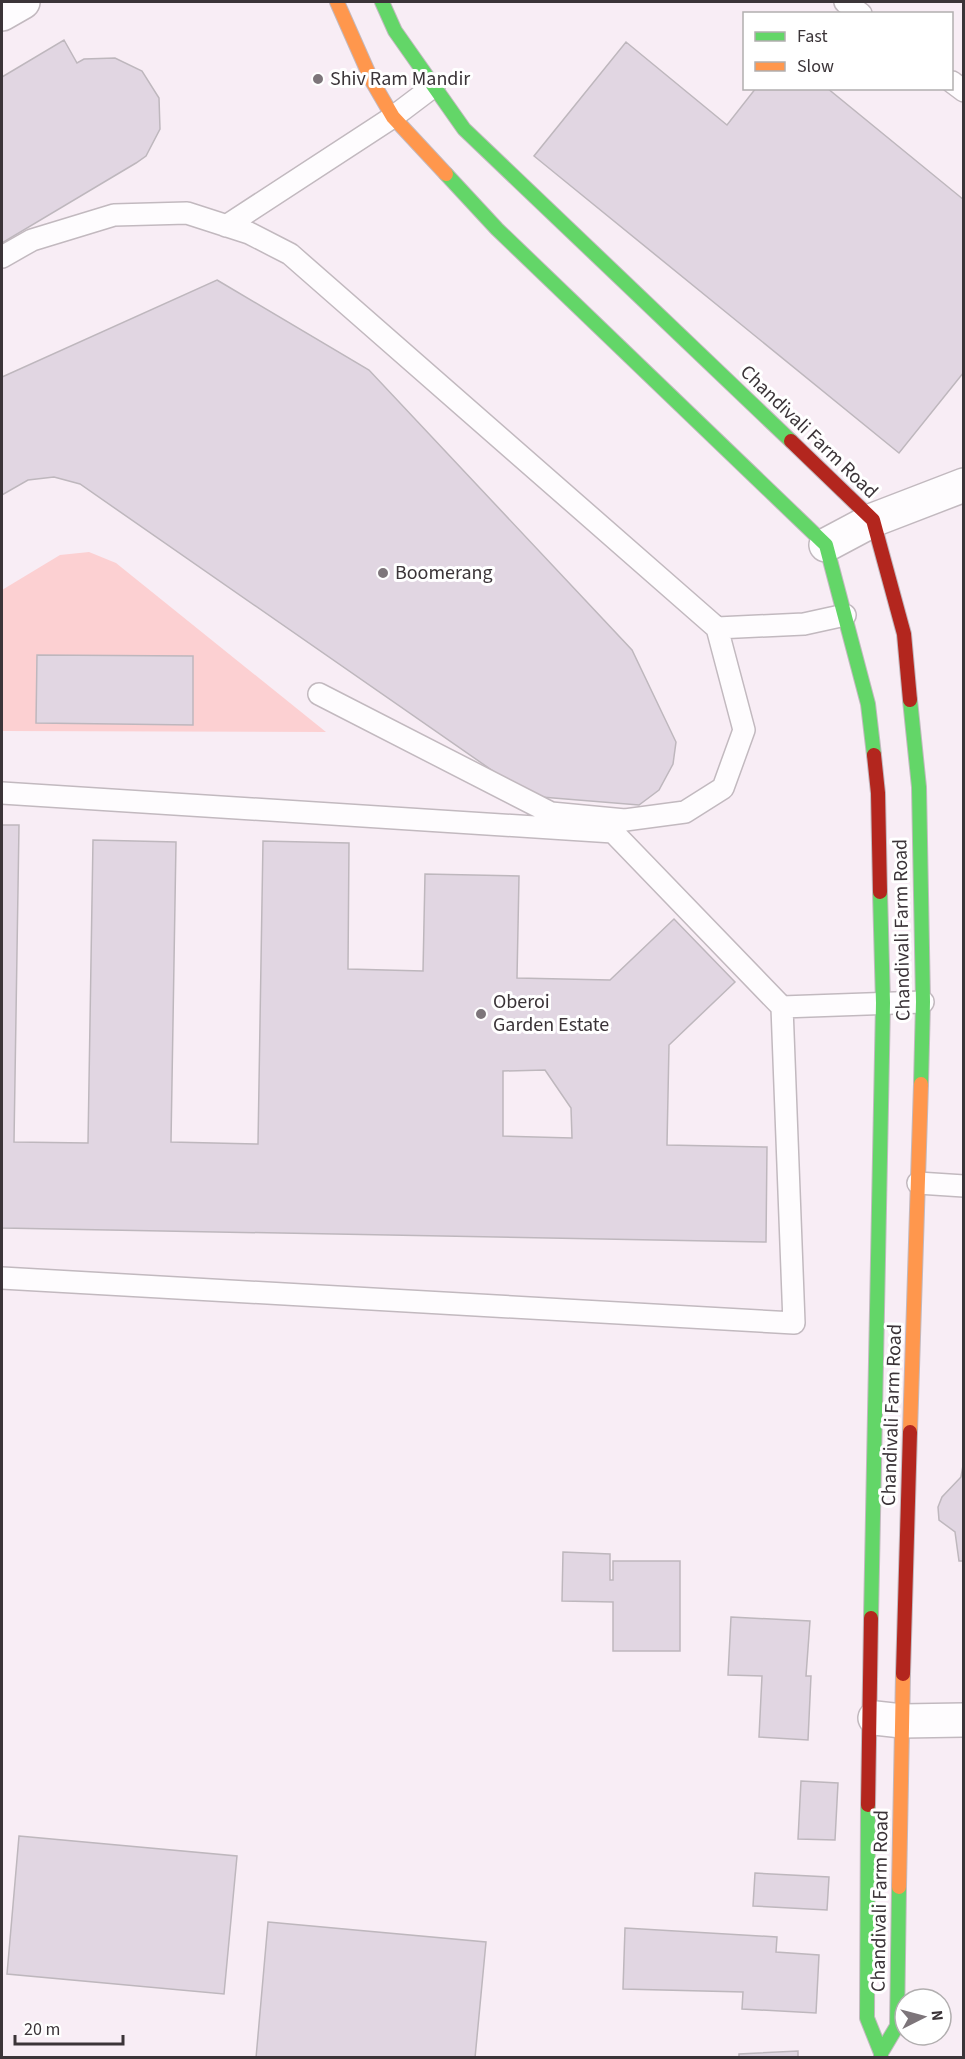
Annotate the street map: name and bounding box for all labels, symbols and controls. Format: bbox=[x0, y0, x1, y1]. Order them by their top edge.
legend bbox=[743, 12, 953, 90]
text: Fast bbox=[797, 24, 828, 49]
text: Slow bbox=[797, 54, 834, 79]
place label: Shiv Ram Mandir bbox=[330, 65, 470, 93]
marker: Shiv Ram Mandir bbox=[311, 72, 325, 86]
street label: Chandivali Farm Road bbox=[734, 359, 884, 505]
place label: Boomerang bbox=[395, 559, 493, 587]
marker: Boomerang bbox=[376, 566, 390, 580]
street label: Chandivali Farm Road bbox=[886, 839, 918, 1021]
place label: Oberoi Garden Estate bbox=[493, 988, 609, 1039]
marker: Oberoi Garden Estate bbox=[474, 1007, 488, 1021]
street label: Chandivali Farm Road bbox=[875, 1324, 909, 1506]
street label: Chandivali Farm Road bbox=[864, 1810, 896, 1992]
north arrow bbox=[893, 1987, 953, 2047]
scale bar bbox=[15, 2008, 123, 2046]
text: N bbox=[925, 2009, 948, 2022]
text: 20 m bbox=[24, 2017, 60, 2042]

